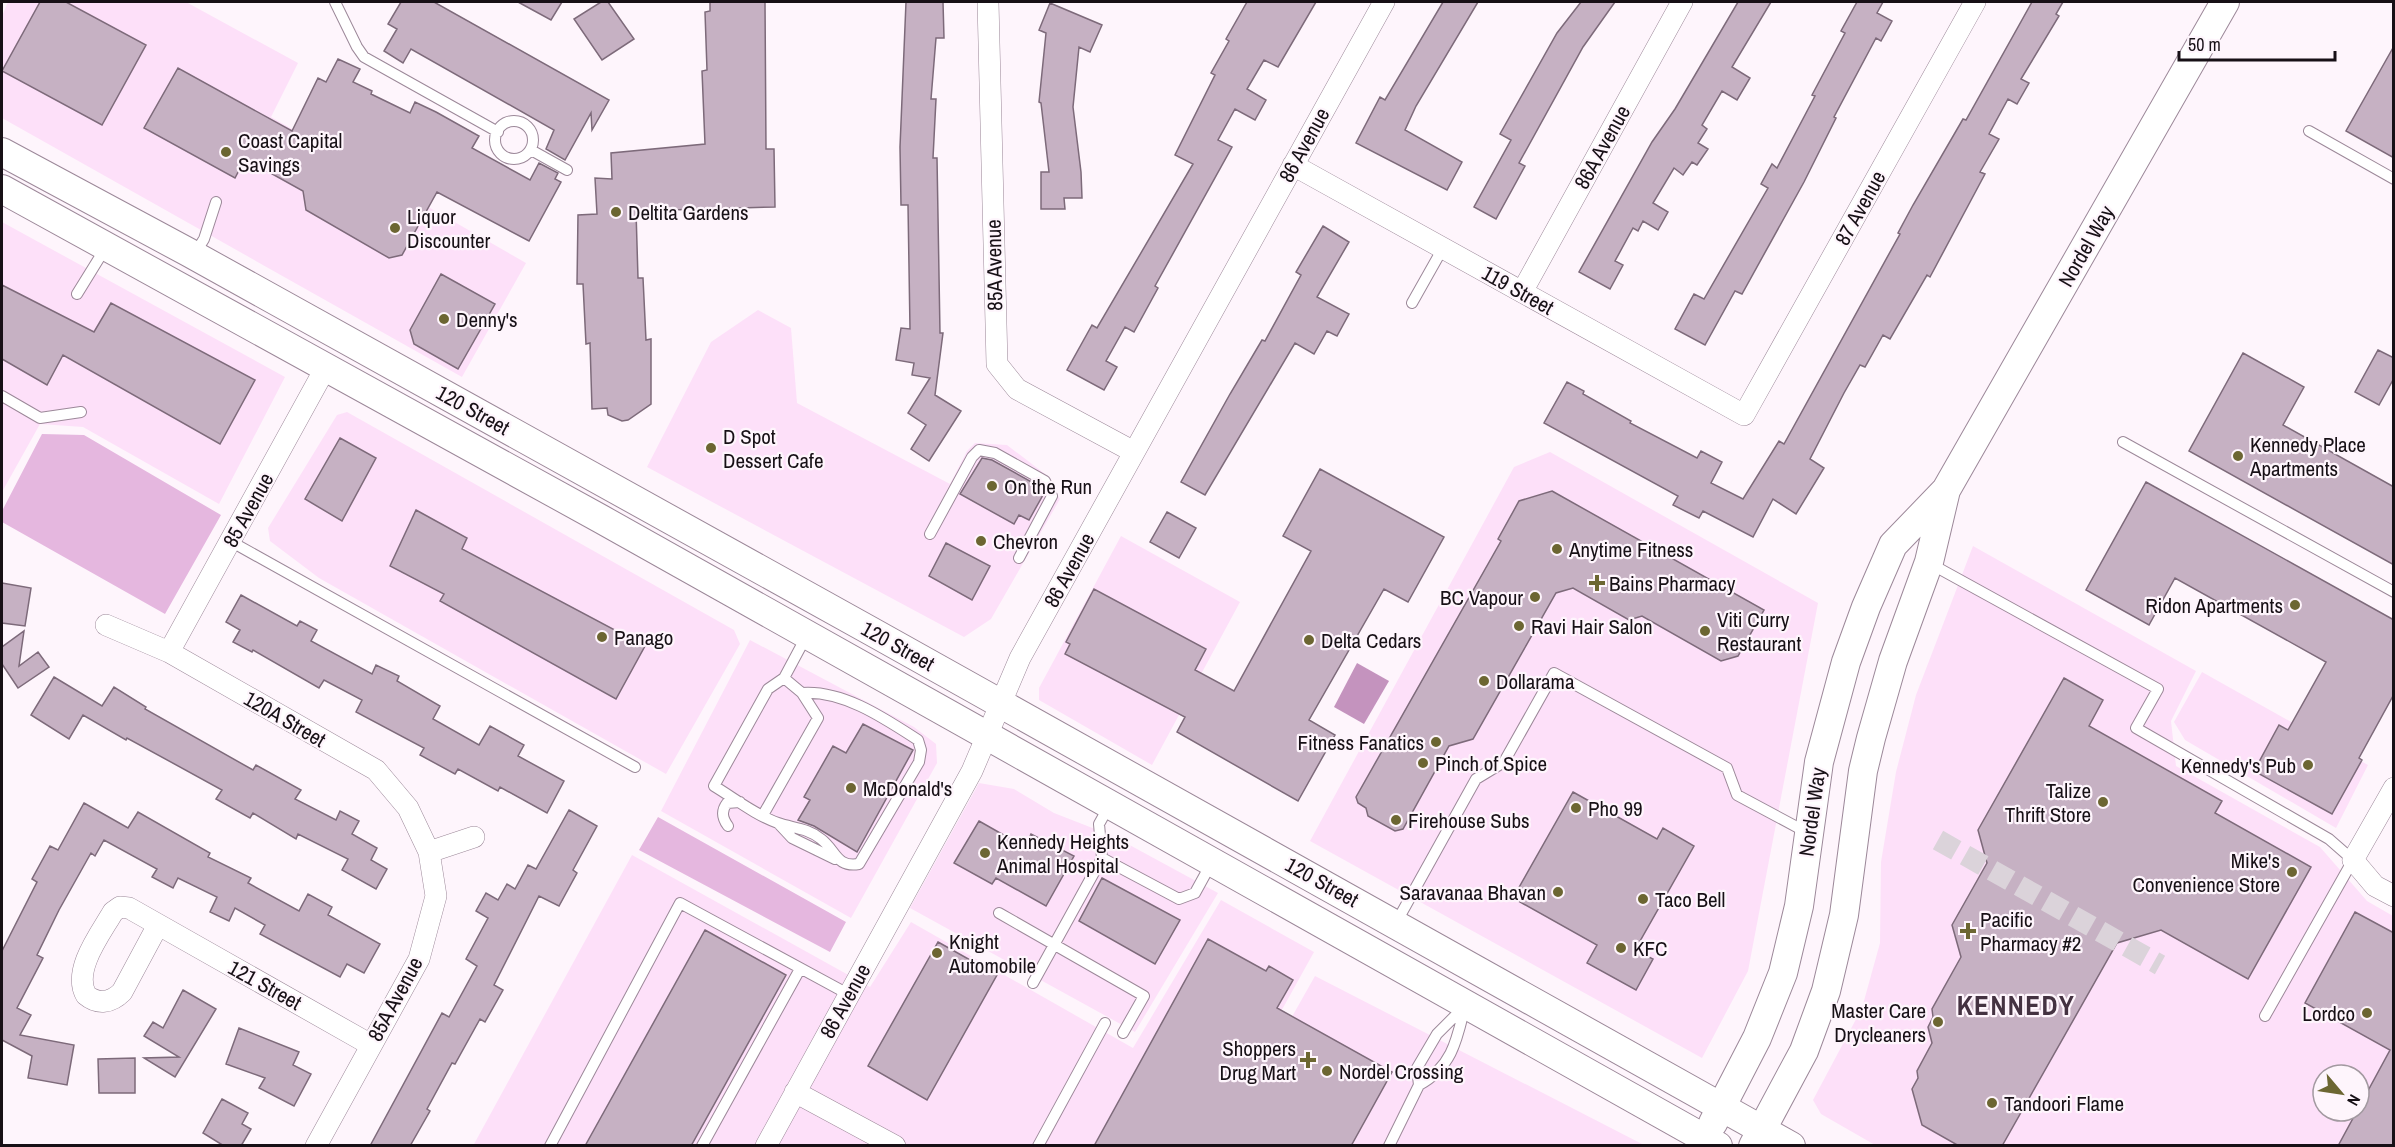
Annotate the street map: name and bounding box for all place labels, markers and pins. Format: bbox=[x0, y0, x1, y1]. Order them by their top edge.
place label: Coast Capital Savings bbox=[238, 126, 342, 179]
marker: Coast Capital Savings bbox=[219, 145, 233, 159]
place label: Deltita Gardens bbox=[628, 198, 749, 227]
place label: Liquor Discounter bbox=[407, 202, 491, 255]
marker: Deltita Gardens bbox=[609, 205, 623, 219]
marker: Liquor Discounter bbox=[388, 221, 402, 235]
place label: Denny's bbox=[456, 305, 518, 334]
marker: Denny's bbox=[437, 312, 451, 326]
place label: D Spot Dessert Cafe bbox=[723, 422, 824, 475]
place label: Kennedy Place Apartments bbox=[2249, 430, 2366, 483]
marker: D Spot Dessert Cafe bbox=[704, 441, 718, 455]
marker: Kennedy Place Apartments bbox=[2231, 449, 2245, 463]
place label: On the Run bbox=[1004, 472, 1092, 501]
marker: On the Run bbox=[985, 479, 999, 493]
place label: Chevron bbox=[993, 527, 1058, 556]
marker: Chevron bbox=[974, 534, 988, 548]
place label: Anytime Fitness bbox=[1568, 535, 1693, 564]
marker: Anytime Fitness bbox=[1550, 542, 1564, 556]
place label: Bains Pharmacy bbox=[1609, 569, 1736, 598]
marker: Bains Pharmacy bbox=[1590, 576, 1604, 590]
place label: BC Vapour bbox=[1440, 583, 1523, 612]
marker: BC Vapour bbox=[1528, 590, 1542, 604]
place label: Ridon Apartments bbox=[2145, 591, 2283, 620]
marker: Ridon Apartments bbox=[2288, 598, 2302, 612]
place label: Viti Curry Restaurant bbox=[1717, 605, 1801, 658]
place label: Ravi Hair Salon bbox=[1531, 612, 1653, 641]
marker: Ravi Hair Salon bbox=[1512, 619, 1526, 633]
place label: Panago bbox=[614, 623, 673, 652]
marker: Viti Curry Restaurant bbox=[1698, 624, 1712, 638]
place label: Delta Cedars bbox=[1321, 626, 1422, 655]
marker: Panago bbox=[595, 630, 609, 644]
marker: Delta Cedars bbox=[1302, 633, 1316, 647]
place label: Dollarama bbox=[1496, 667, 1575, 696]
marker: Dollarama bbox=[1477, 674, 1491, 688]
place label: Fitness Fanatics bbox=[1298, 728, 1424, 757]
marker: Fitness Fanatics bbox=[1429, 735, 1443, 749]
place label: Pinch of Spice bbox=[1435, 749, 1547, 778]
place label: Kennedy's Pub bbox=[2181, 751, 2296, 780]
marker: Pinch of Spice bbox=[1416, 756, 1430, 770]
marker: Kennedy's Pub bbox=[2301, 758, 2315, 772]
place label: McDonald's bbox=[863, 774, 952, 803]
place label: Talize Thrift Store bbox=[2005, 776, 2091, 829]
marker: McDonald's bbox=[844, 781, 858, 795]
place label: Pho 99 bbox=[1588, 794, 1643, 823]
marker: Talize Thrift Store bbox=[2096, 795, 2110, 809]
marker: Pho 99 bbox=[1569, 801, 1583, 815]
place label: Firehouse Subs bbox=[1408, 806, 1530, 835]
marker: Firehouse Subs bbox=[1389, 813, 1403, 827]
place label: Kennedy Heights Animal Hospital bbox=[996, 827, 1129, 880]
marker: Kennedy Heights Animal Hospital bbox=[978, 846, 992, 860]
place label: Mike's Convenience Store bbox=[2133, 846, 2280, 899]
marker: Mike's Convenience Store bbox=[2285, 865, 2299, 879]
place label: Saravanaa Bhavan bbox=[1400, 878, 1546, 907]
marker: Saravanaa Bhavan bbox=[1551, 885, 1565, 899]
place label: Taco Bell bbox=[1655, 885, 1725, 914]
marker: Taco Bell bbox=[1636, 892, 1650, 906]
place label: Pacific Pharmacy #2 bbox=[1980, 905, 2081, 958]
marker: Pacific Pharmacy #2 bbox=[1961, 924, 1975, 938]
place label: Knight Automobile bbox=[948, 927, 1036, 980]
place label: KFC bbox=[1633, 934, 1667, 963]
marker: KFC bbox=[1614, 941, 1628, 955]
marker: Knight Automobile bbox=[930, 946, 944, 960]
place label: Master Care Drycleaners bbox=[1831, 996, 1926, 1049]
place label: Lordco bbox=[2302, 999, 2355, 1028]
marker: Lordco bbox=[2360, 1006, 2374, 1020]
marker: Master Care Drycleaners bbox=[1931, 1015, 1945, 1029]
place label: Shoppers Drug Mart bbox=[1219, 1034, 1296, 1087]
marker: Shoppers Drug Mart bbox=[1301, 1053, 1315, 1067]
place label: Nordel Crossing bbox=[1339, 1057, 1464, 1086]
marker: Nordel Crossing bbox=[1320, 1064, 1334, 1078]
place label: Tandoori Flame bbox=[2004, 1089, 2124, 1118]
marker: Tandoori Flame bbox=[1985, 1096, 1999, 1110]

